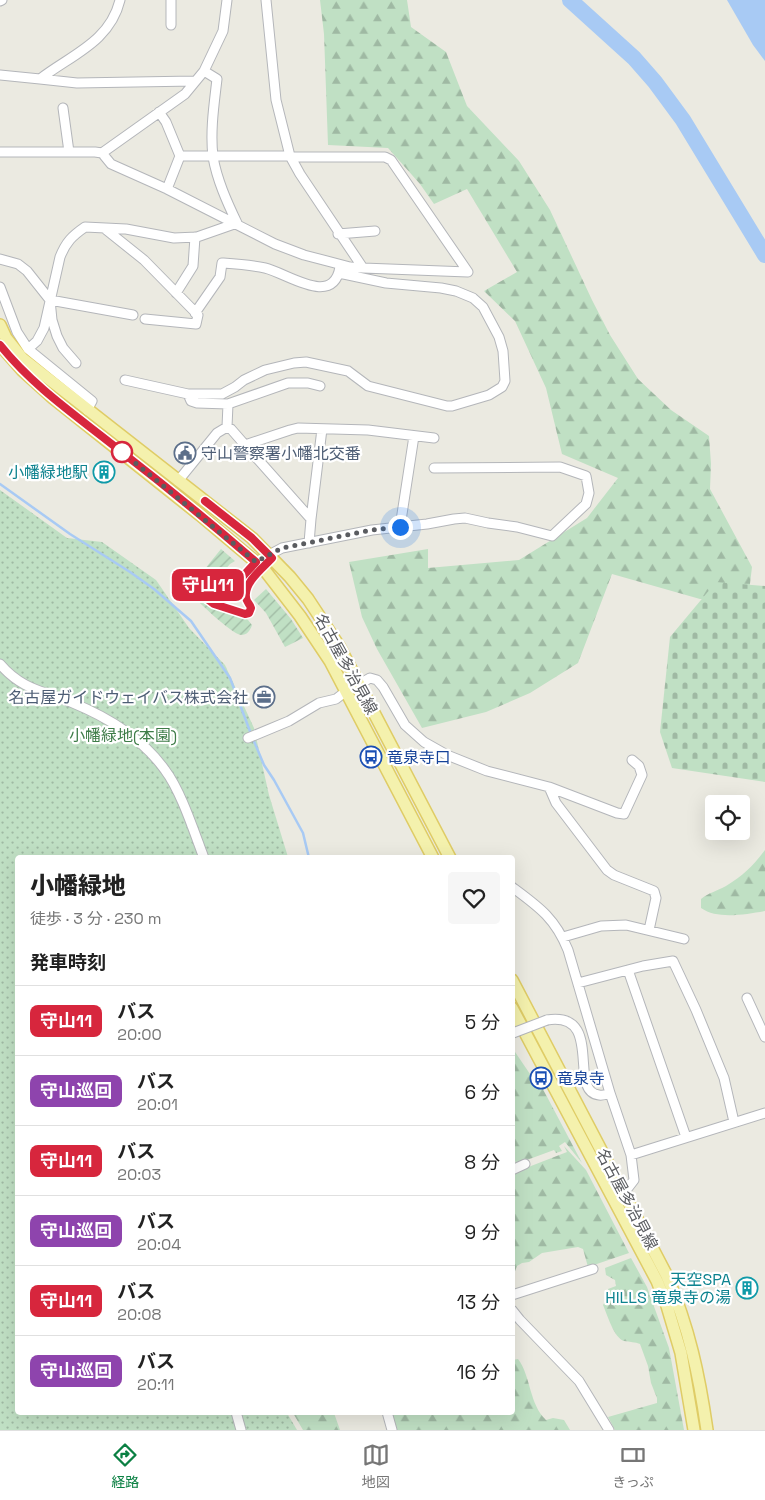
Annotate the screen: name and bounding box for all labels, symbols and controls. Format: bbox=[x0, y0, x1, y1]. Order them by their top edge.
unlabelled marker bbox=[111, 441, 133, 463]
public building icon: 守山警察署小幡北交番 bbox=[173, 441, 197, 465]
place label: 守山警察署小幡北交番 bbox=[201, 443, 361, 464]
building icon: 小幡緑地駅 bbox=[92, 460, 116, 484]
place label: 小幡緑地駅 bbox=[8, 462, 88, 483]
your location bbox=[388, 515, 413, 540]
line badge: 守山11 bbox=[173, 569, 243, 601]
text: 守山11 bbox=[182, 573, 234, 596]
street label: 名古屋多治見線 bbox=[310, 610, 382, 718]
office icon: 名古屋ガイドウェイバス株式会社 bbox=[252, 685, 276, 709]
place label: 名古屋ガイドウェイバス株式会社 bbox=[8, 687, 248, 708]
park label: 小幡緑地(本園) bbox=[69, 725, 177, 746]
bus stop icon: 竜泉寺口 bbox=[359, 745, 383, 769]
place label: 竜泉寺口 bbox=[387, 747, 451, 768]
map controls bbox=[705, 795, 750, 840]
button: locate bbox=[705, 795, 750, 840]
text: 小幡緑地 bbox=[30, 870, 126, 901]
button: heart bbox=[448, 872, 500, 924]
text: 徒歩 · 3 分 · 230 m bbox=[30, 908, 162, 929]
text: 発車時刻 bbox=[30, 950, 106, 975]
text: バス bbox=[117, 999, 155, 1024]
text: 守山11 bbox=[40, 1009, 92, 1032]
text: 5 分 bbox=[465, 1010, 500, 1035]
text: 20:00 bbox=[117, 1024, 162, 1045]
bus stop icon: 竜泉寺 bbox=[529, 1066, 553, 1090]
place label: 竜泉寺 bbox=[557, 1068, 605, 1089]
text: バス bbox=[137, 1069, 175, 1094]
text: 守山巡回 bbox=[40, 1079, 112, 1102]
text: 6 分 bbox=[464, 1080, 500, 1105]
text: 20:01 bbox=[137, 1094, 178, 1115]
text: バス bbox=[117, 1139, 155, 1164]
street label: 名古屋多治見線 bbox=[591, 1145, 663, 1253]
text: 守山11 bbox=[40, 1149, 92, 1172]
text: 8 分 bbox=[464, 1150, 500, 1175]
text: 20:03 bbox=[117, 1164, 161, 1185]
text: バス bbox=[137, 1209, 175, 1234]
text: 守山巡回 bbox=[40, 1219, 112, 1242]
text: 9 分 bbox=[464, 1220, 500, 1245]
text: 20:04 bbox=[137, 1234, 181, 1255]
place label: 天空SPA HILLS 竜泉寺の湯 bbox=[605, 1269, 731, 1308]
building icon: 天空SPA HILLS 竜泉寺の湯 bbox=[735, 1276, 759, 1300]
text: バス bbox=[117, 1279, 155, 1304]
text: 守山11 bbox=[40, 1289, 92, 1312]
text: 13 分 bbox=[457, 1290, 500, 1315]
text: 20:08 bbox=[117, 1304, 161, 1325]
text: バス bbox=[137, 1349, 175, 1374]
text: 守山巡回 bbox=[40, 1359, 112, 1382]
text: 16 分 bbox=[457, 1360, 500, 1385]
text: 20:11 bbox=[137, 1374, 174, 1395]
tab: 経路 bbox=[111, 1441, 139, 1491]
tab: 地図 bbox=[362, 1441, 390, 1491]
tab: きっぷ bbox=[612, 1441, 654, 1491]

